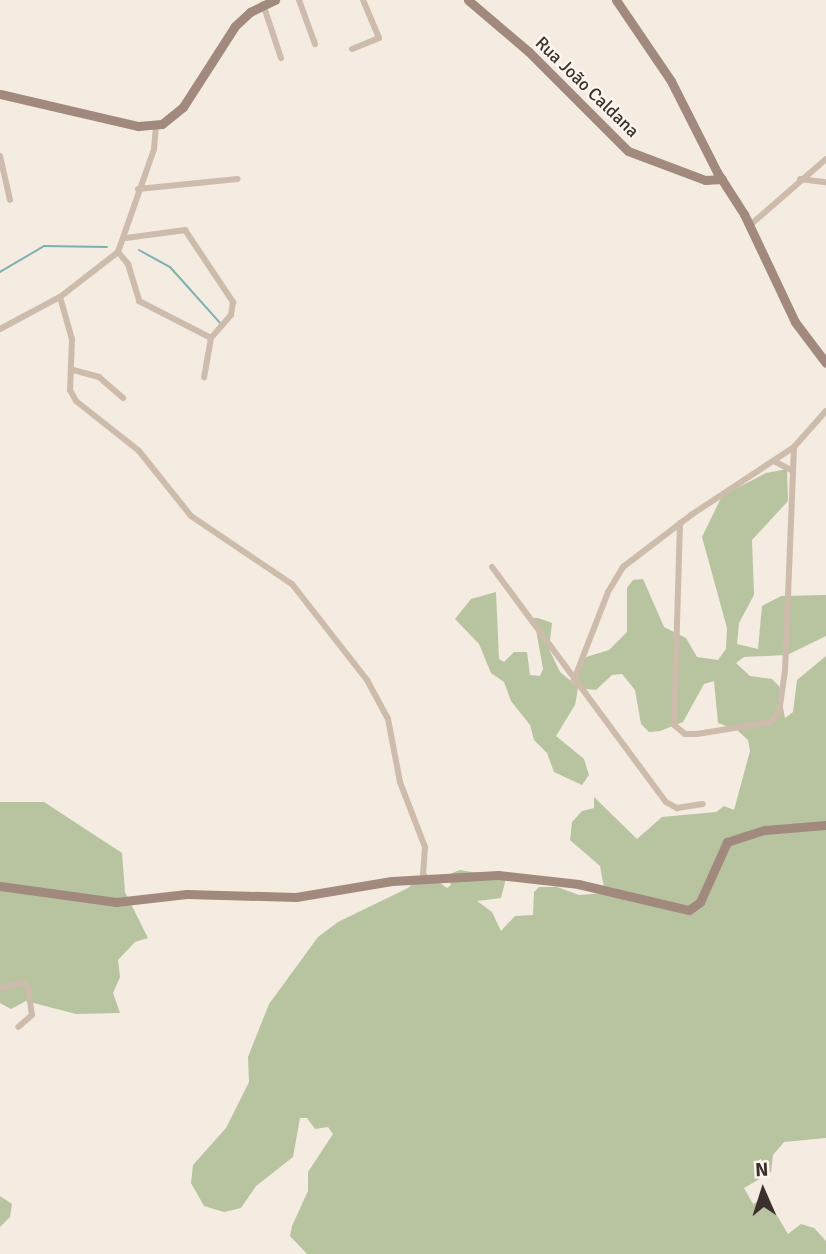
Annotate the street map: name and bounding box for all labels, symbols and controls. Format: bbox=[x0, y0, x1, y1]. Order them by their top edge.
street label: Rua João Caldana bbox=[531, 32, 643, 142]
north arrow bbox=[728, 1156, 798, 1226]
text: N bbox=[755, 1158, 769, 1182]

